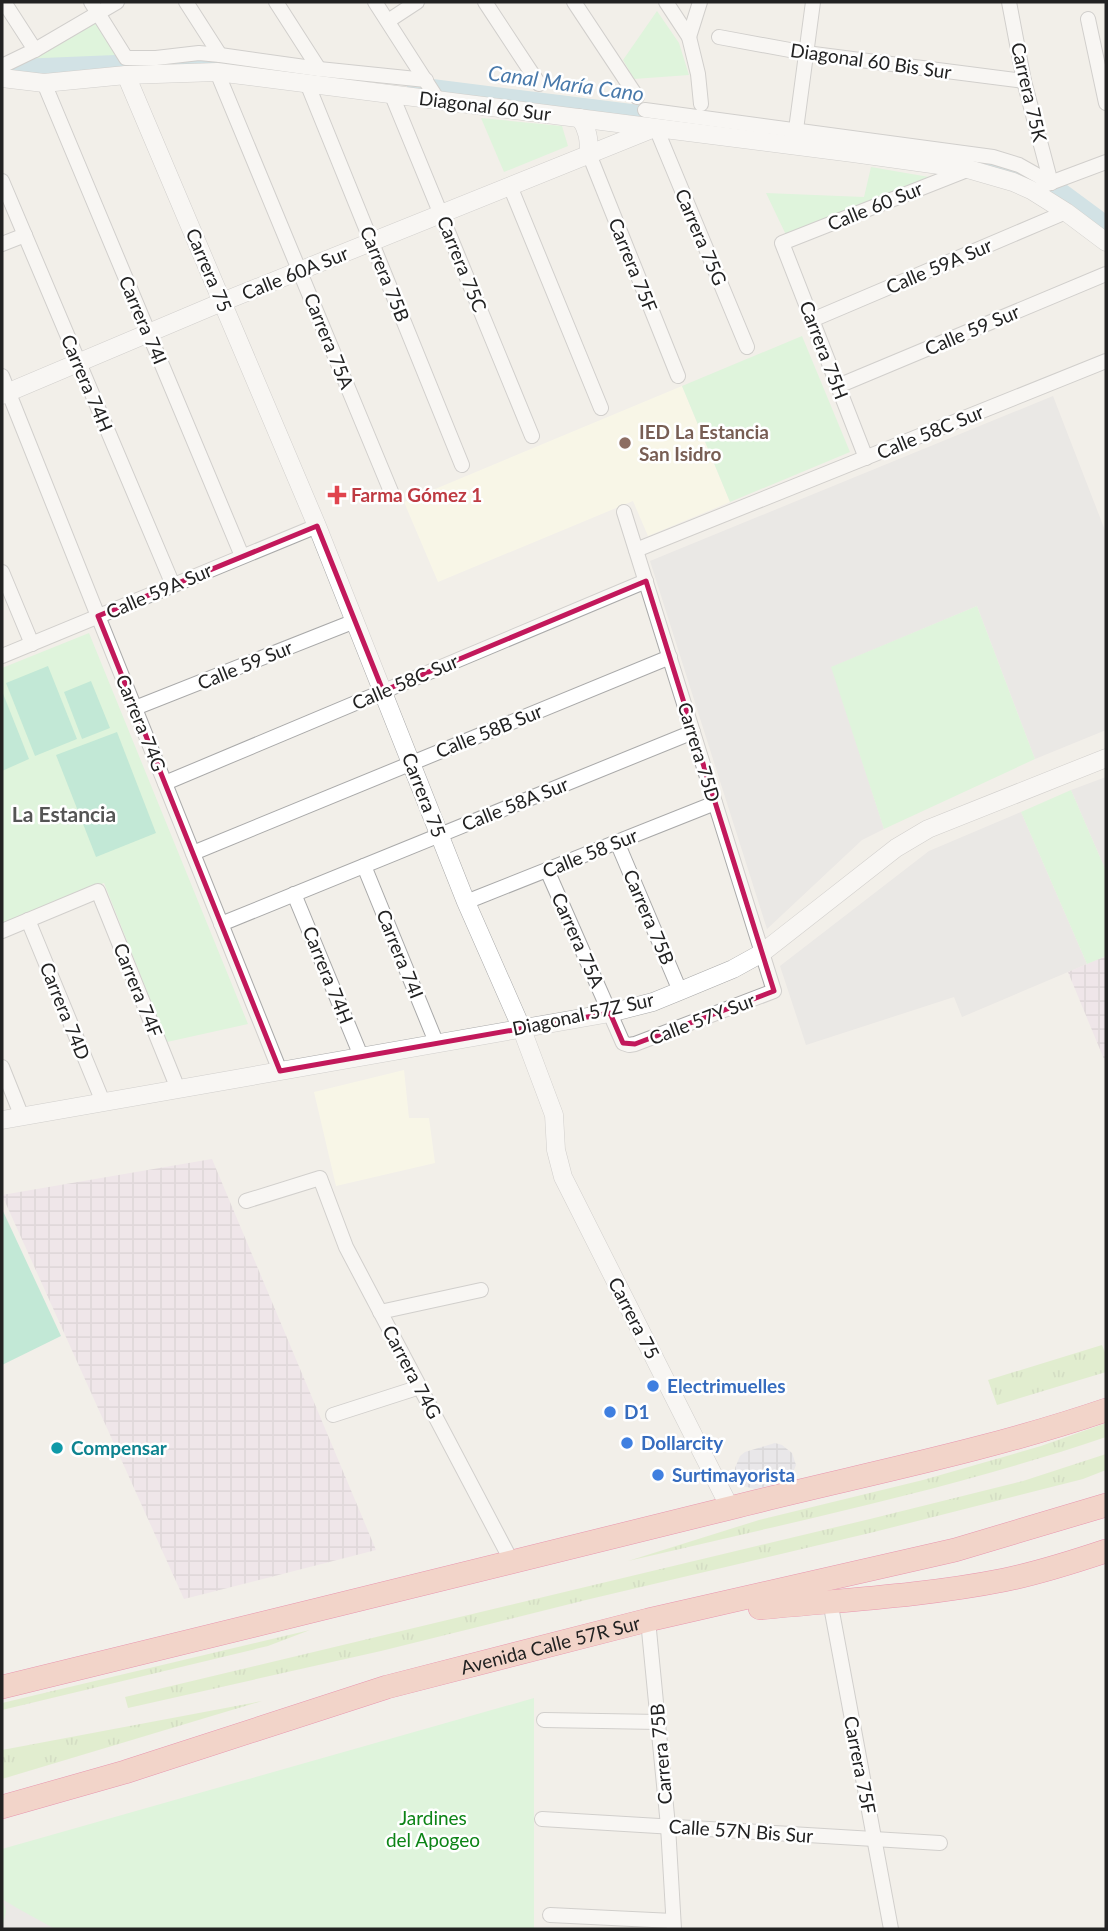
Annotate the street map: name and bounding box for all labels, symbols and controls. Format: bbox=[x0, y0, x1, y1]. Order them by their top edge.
street label: Diagonal 60 Bis Sur bbox=[789, 38, 953, 83]
street label: Carrera 75K bbox=[1007, 40, 1052, 144]
water label: Canal María Cano bbox=[487, 59, 646, 106]
street label: Diagonal 60 Sur bbox=[418, 86, 552, 125]
street label: Calle 60 Sur bbox=[824, 176, 926, 235]
street label: Carrera 75G bbox=[671, 185, 732, 289]
street label: Carrera 75C bbox=[433, 212, 492, 315]
street label: Carrera 75F bbox=[604, 214, 663, 315]
street label: Carrera 75B bbox=[356, 223, 415, 325]
street label: Carrera 75 bbox=[182, 224, 237, 315]
street label: Calle 59A Sur bbox=[882, 233, 995, 298]
street label: Calle 60A Sur bbox=[238, 241, 351, 304]
street label: Carrera 74I bbox=[115, 272, 172, 368]
street label: Carrera 75A bbox=[300, 289, 359, 392]
street label: Carrera 75H bbox=[795, 298, 854, 402]
street label: Calle 59 Sur bbox=[921, 299, 1023, 360]
street label: Carrera 74H bbox=[57, 331, 118, 435]
street label: Calle 58C Sur bbox=[873, 400, 987, 463]
place label: IED La Estancia San Isidro bbox=[639, 420, 769, 465]
marker: IED La Estancia San Isidro bbox=[617, 435, 633, 451]
place label: Farma Gómez 1 bbox=[351, 483, 482, 506]
marker: Farma Gómez 1 bbox=[329, 487, 345, 503]
street label: Calle 59A Sur bbox=[102, 558, 215, 623]
street label: Calle 59 Sur bbox=[194, 635, 296, 694]
street label: Calle 58C Sur bbox=[348, 649, 461, 714]
street label: Carrera 74G bbox=[112, 671, 171, 775]
street label: Calle 58B Sur bbox=[432, 699, 545, 762]
street label: Carrera 75D bbox=[673, 699, 726, 805]
street label: Carrera 75 bbox=[398, 749, 451, 840]
street label: Calle 58A Sur bbox=[458, 772, 571, 835]
district label: La Estancia bbox=[12, 801, 116, 826]
street label: Calle 58 Sur bbox=[539, 823, 641, 882]
street label: Carrera 75B bbox=[619, 866, 680, 968]
street label: Carrera 75A bbox=[547, 889, 610, 991]
street label: Carrera 74I bbox=[372, 906, 429, 1002]
street label: Carrera 74H bbox=[298, 923, 358, 1027]
street label: Carrera 74F bbox=[109, 939, 168, 1040]
street label: Carrera 74D bbox=[35, 959, 95, 1063]
street label: Diagonal 57Z Sur bbox=[510, 987, 656, 1040]
street label: Calle 57Y Sur bbox=[646, 988, 758, 1049]
street label: Carrera 75 bbox=[604, 1273, 665, 1363]
street label: Carrera 74G bbox=[378, 1321, 447, 1422]
place label: Electrimuelles bbox=[667, 1374, 786, 1397]
marker: Electrimuelles bbox=[645, 1378, 661, 1394]
place label: D1 bbox=[624, 1400, 649, 1423]
marker: D1 bbox=[602, 1404, 618, 1420]
place label: Dollarcity bbox=[641, 1431, 724, 1454]
marker: Dollarcity bbox=[619, 1435, 635, 1451]
place label: Compensar bbox=[71, 1436, 168, 1459]
marker: Compensar bbox=[49, 1440, 65, 1456]
place label: Surtimayorista bbox=[672, 1463, 795, 1486]
marker: Surtimayorista bbox=[650, 1467, 666, 1483]
street label: Avenida Calle 57R Sur bbox=[458, 1610, 642, 1679]
street label: Carrera 75B bbox=[645, 1703, 676, 1805]
street label: Carrera 75F bbox=[840, 1714, 881, 1816]
park label: Jardines del Apogeo bbox=[386, 1806, 480, 1851]
street label: Calle 57N Bis Sur bbox=[668, 1814, 814, 1847]

